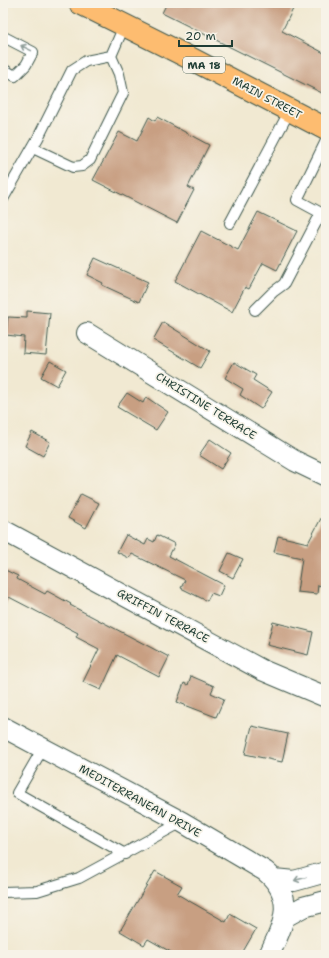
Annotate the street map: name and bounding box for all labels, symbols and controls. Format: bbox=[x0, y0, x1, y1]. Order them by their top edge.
scale bar bbox=[179, 22, 232, 48]
text: 20 m bbox=[185, 28, 216, 44]
one-way arrow bbox=[20, 44, 32, 51]
road number: MA 18 bbox=[183, 57, 225, 73]
street label: MAIN STREET bbox=[230, 73, 305, 123]
street label: CHRISTINE TERRACE bbox=[153, 369, 259, 443]
street label: GRIFFIN TERRACE bbox=[114, 585, 212, 647]
street label: MEDITERRANEAN DRIVE bbox=[76, 761, 204, 841]
one-way arrow bbox=[294, 876, 307, 883]

